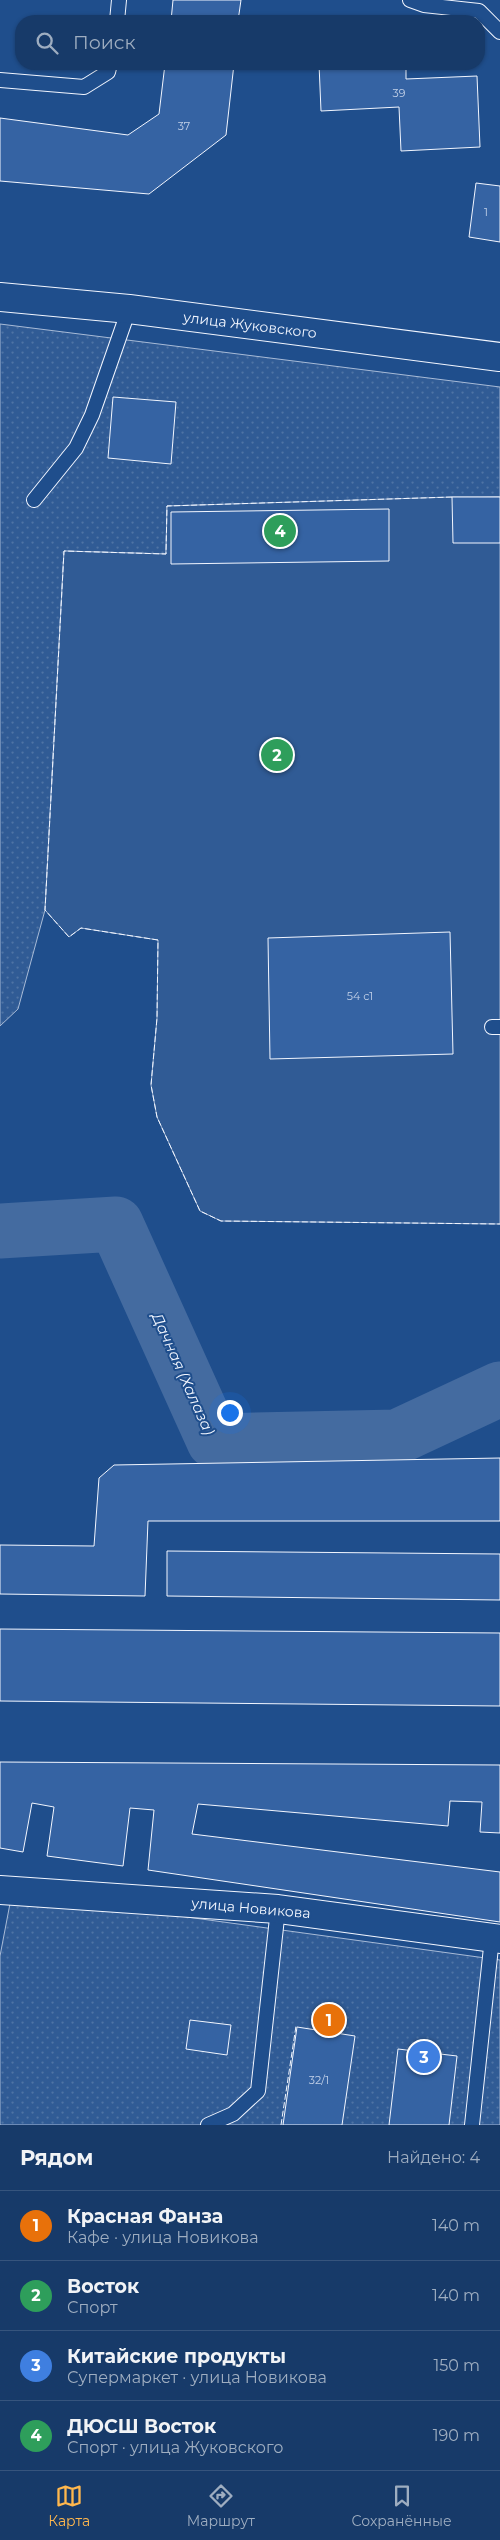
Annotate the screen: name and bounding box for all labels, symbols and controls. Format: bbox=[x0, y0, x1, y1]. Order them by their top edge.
search box bbox=[15, 15, 485, 70]
icon: search bbox=[33, 29, 61, 57]
text: Поиск bbox=[73, 31, 136, 54]
house number: 39 bbox=[393, 86, 406, 100]
house number: 37 bbox=[178, 119, 190, 133]
house number: 1 bbox=[484, 205, 488, 219]
street label: улица Жуковского bbox=[181, 308, 318, 342]
pin: 4 bbox=[264, 512, 296, 550]
pin: 2 bbox=[261, 736, 293, 774]
house number: 54 с1 bbox=[347, 989, 373, 1003]
water label: Дачная (Халаза) bbox=[147, 1308, 219, 1438]
your location bbox=[217, 1400, 243, 1426]
street label: улица Новикова bbox=[190, 1894, 311, 1922]
pin: 1 bbox=[313, 2001, 345, 2039]
pin: 3 bbox=[408, 2038, 440, 2076]
house number: 32/1 bbox=[309, 2073, 329, 2087]
text: Рядом bbox=[20, 2145, 93, 2170]
text: Найдено: 4 bbox=[387, 2148, 480, 2167]
text: Красная Фанза bbox=[67, 2205, 223, 2228]
text: 1 bbox=[33, 2216, 39, 2235]
text: 140 m bbox=[432, 2216, 480, 2235]
text: Кафе · улица Новикова bbox=[67, 2228, 259, 2247]
text: Восток bbox=[67, 2275, 139, 2298]
text: 2 bbox=[31, 2286, 41, 2305]
text: 140 m bbox=[432, 2286, 480, 2305]
text: Спорт bbox=[67, 2298, 118, 2317]
text: Китайские продукты bbox=[67, 2345, 286, 2368]
text: 3 bbox=[31, 2356, 41, 2375]
text: 150 m bbox=[433, 2356, 480, 2375]
text: Супермаркет · улица Новикова bbox=[67, 2368, 327, 2387]
text: ДЮСШ Восток bbox=[67, 2415, 216, 2438]
text: 4 bbox=[30, 2426, 42, 2445]
text: 190 m bbox=[433, 2426, 480, 2445]
text: Спорт · улица Жуковского bbox=[67, 2438, 283, 2457]
tab: Карта bbox=[48, 2482, 90, 2530]
tab: Маршрут bbox=[187, 2482, 255, 2530]
tab: Сохранённые bbox=[352, 2482, 452, 2530]

